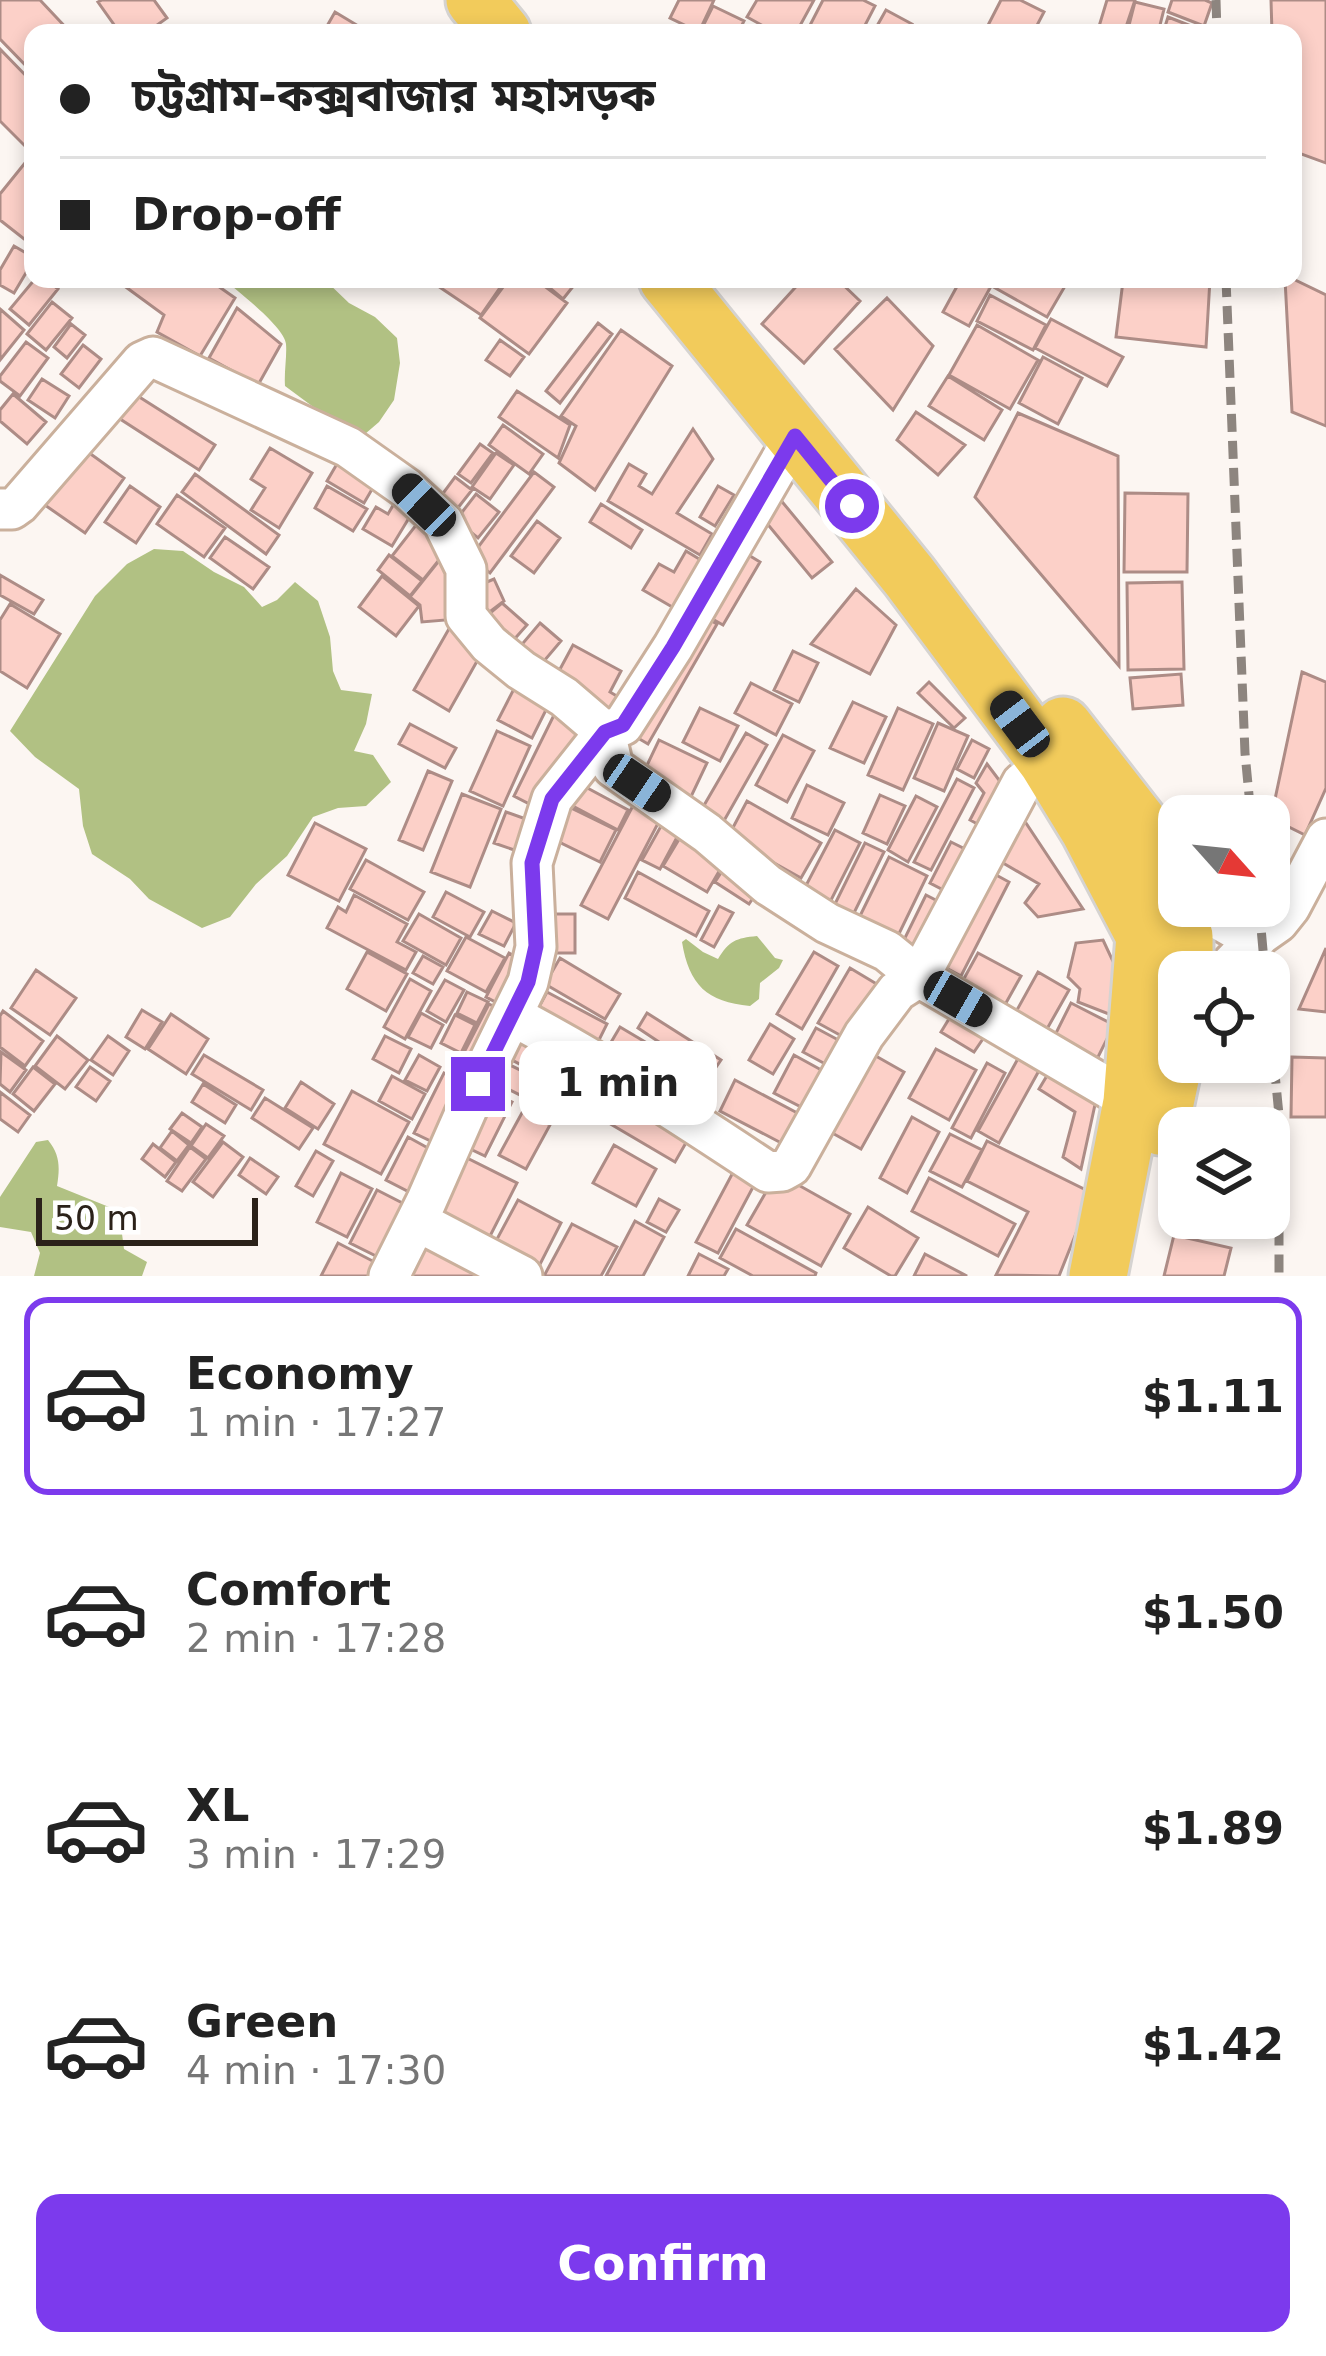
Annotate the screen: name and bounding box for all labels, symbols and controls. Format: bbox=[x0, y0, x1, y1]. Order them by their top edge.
text: চট্টগ্রাম-কক্সবাজার মহাসড়ক bbox=[132, 69, 656, 122]
text: Drop-off bbox=[132, 188, 341, 241]
car bbox=[386, 467, 462, 543]
route start bbox=[825, 479, 879, 533]
car bbox=[984, 684, 1056, 764]
car bbox=[597, 748, 677, 818]
north arrow bbox=[1158, 795, 1290, 927]
map controls bbox=[1158, 795, 1290, 1239]
button: locate bbox=[1158, 951, 1290, 1083]
car bbox=[918, 965, 998, 1033]
callout: 1 min bbox=[520, 1042, 718, 1126]
route end bbox=[451, 1057, 505, 1111]
text: 1 min bbox=[557, 1060, 679, 1105]
button: layers bbox=[1158, 1107, 1290, 1239]
scale bar bbox=[36, 1192, 258, 1245]
text: 50 m bbox=[54, 1199, 139, 1238]
icon: car bbox=[42, 1342, 150, 1450]
text: Economy bbox=[186, 1347, 414, 1400]
text: $1.11 bbox=[1142, 1370, 1284, 1423]
text: 1 min · 17:27 bbox=[186, 1400, 446, 1445]
icon: car bbox=[42, 1558, 150, 1666]
text: Comfort bbox=[186, 1563, 391, 1616]
text: $1.50 bbox=[1142, 1586, 1284, 1639]
text: 2 min · 17:28 bbox=[186, 1616, 446, 1661]
icon: car bbox=[42, 1774, 150, 1882]
text: XL bbox=[186, 1779, 249, 1832]
text: $1.89 bbox=[1142, 1802, 1284, 1855]
text: 3 min · 17:29 bbox=[186, 1832, 446, 1877]
icon: car bbox=[42, 1990, 150, 2098]
text: Green bbox=[186, 1995, 338, 2048]
text: $1.42 bbox=[1142, 2018, 1284, 2071]
text: 4 min · 17:30 bbox=[186, 2048, 446, 2093]
button: Confirm bbox=[36, 2194, 1290, 2332]

